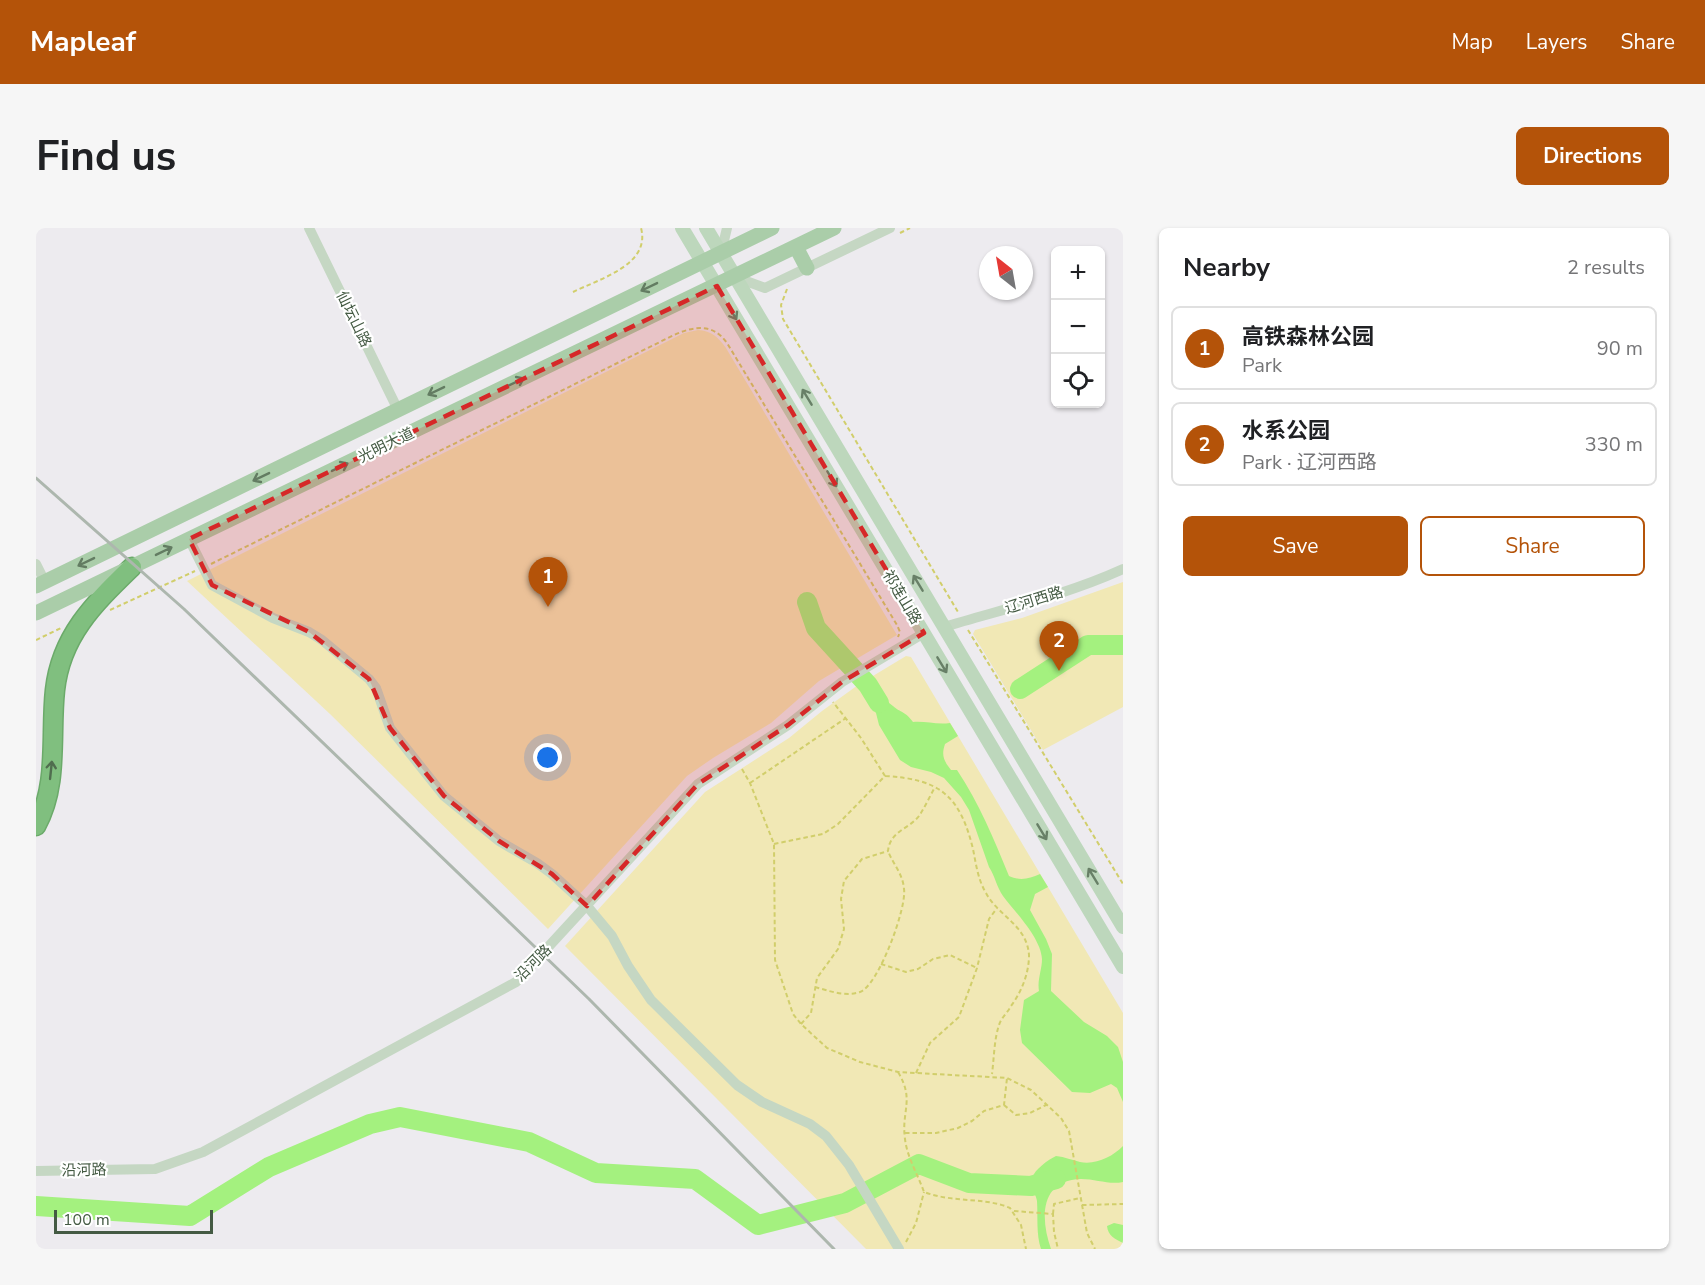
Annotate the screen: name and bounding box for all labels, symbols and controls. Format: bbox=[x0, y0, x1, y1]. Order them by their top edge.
text: Mapleaf bbox=[30, 23, 136, 61]
text: Map bbox=[1451, 28, 1493, 56]
text: Layers bbox=[1526, 28, 1587, 56]
text: Share bbox=[1620, 28, 1675, 56]
button: Directions bbox=[1516, 127, 1669, 185]
text: Find us bbox=[36, 128, 176, 185]
north arrow bbox=[979, 246, 1033, 300]
map controls bbox=[1051, 246, 1105, 408]
button: + bbox=[1051, 246, 1105, 300]
text: Nearby bbox=[1183, 250, 1270, 285]
text: 2 results bbox=[1567, 254, 1645, 281]
one-way arrow bbox=[641, 282, 659, 294]
street label: 仙坛山路 bbox=[332, 288, 376, 350]
button: − bbox=[1051, 300, 1105, 354]
one-way arrow bbox=[726, 303, 738, 320]
text: 高铁森林公园 bbox=[1242, 322, 1374, 352]
text: 1 bbox=[1199, 335, 1211, 362]
text: 90 m bbox=[1597, 335, 1643, 362]
text: Park bbox=[1242, 352, 1282, 379]
button: locate bbox=[1051, 354, 1105, 408]
one-way arrow bbox=[506, 376, 524, 388]
one-way arrow bbox=[428, 386, 446, 398]
one-way arrow bbox=[801, 389, 813, 406]
text: 水系公园 bbox=[1242, 416, 1330, 446]
street label: 光明大道 bbox=[355, 423, 417, 467]
text: 2 bbox=[1199, 431, 1211, 458]
text: 330 m bbox=[1585, 431, 1643, 458]
text: Park · 辽河西路 bbox=[1242, 449, 1377, 476]
one-way arrow bbox=[331, 460, 349, 472]
one-way arrow bbox=[826, 470, 838, 487]
one-way arrow bbox=[253, 472, 271, 483]
button: Save bbox=[1183, 516, 1408, 576]
button: Share bbox=[1420, 516, 1645, 576]
one-way arrow bbox=[155, 545, 173, 557]
one-way arrow bbox=[77, 556, 95, 568]
pin: 1 bbox=[528, 558, 568, 607]
street label: 祁连山路 bbox=[878, 566, 926, 628]
one-way arrow bbox=[911, 575, 923, 592]
street label: 辽河西路 bbox=[1002, 582, 1066, 618]
pin: 2 bbox=[1040, 622, 1078, 671]
one-way arrow bbox=[937, 656, 949, 673]
your location bbox=[533, 743, 562, 772]
one-way arrow bbox=[46, 761, 57, 780]
one-way arrow bbox=[1037, 823, 1049, 840]
one-way arrow bbox=[1087, 868, 1099, 885]
street label: 沿河路 bbox=[510, 940, 556, 986]
street label: 沿河路 bbox=[61, 1160, 107, 1180]
scale bar bbox=[54, 1207, 213, 1234]
text: 100 m bbox=[63, 1209, 110, 1231]

